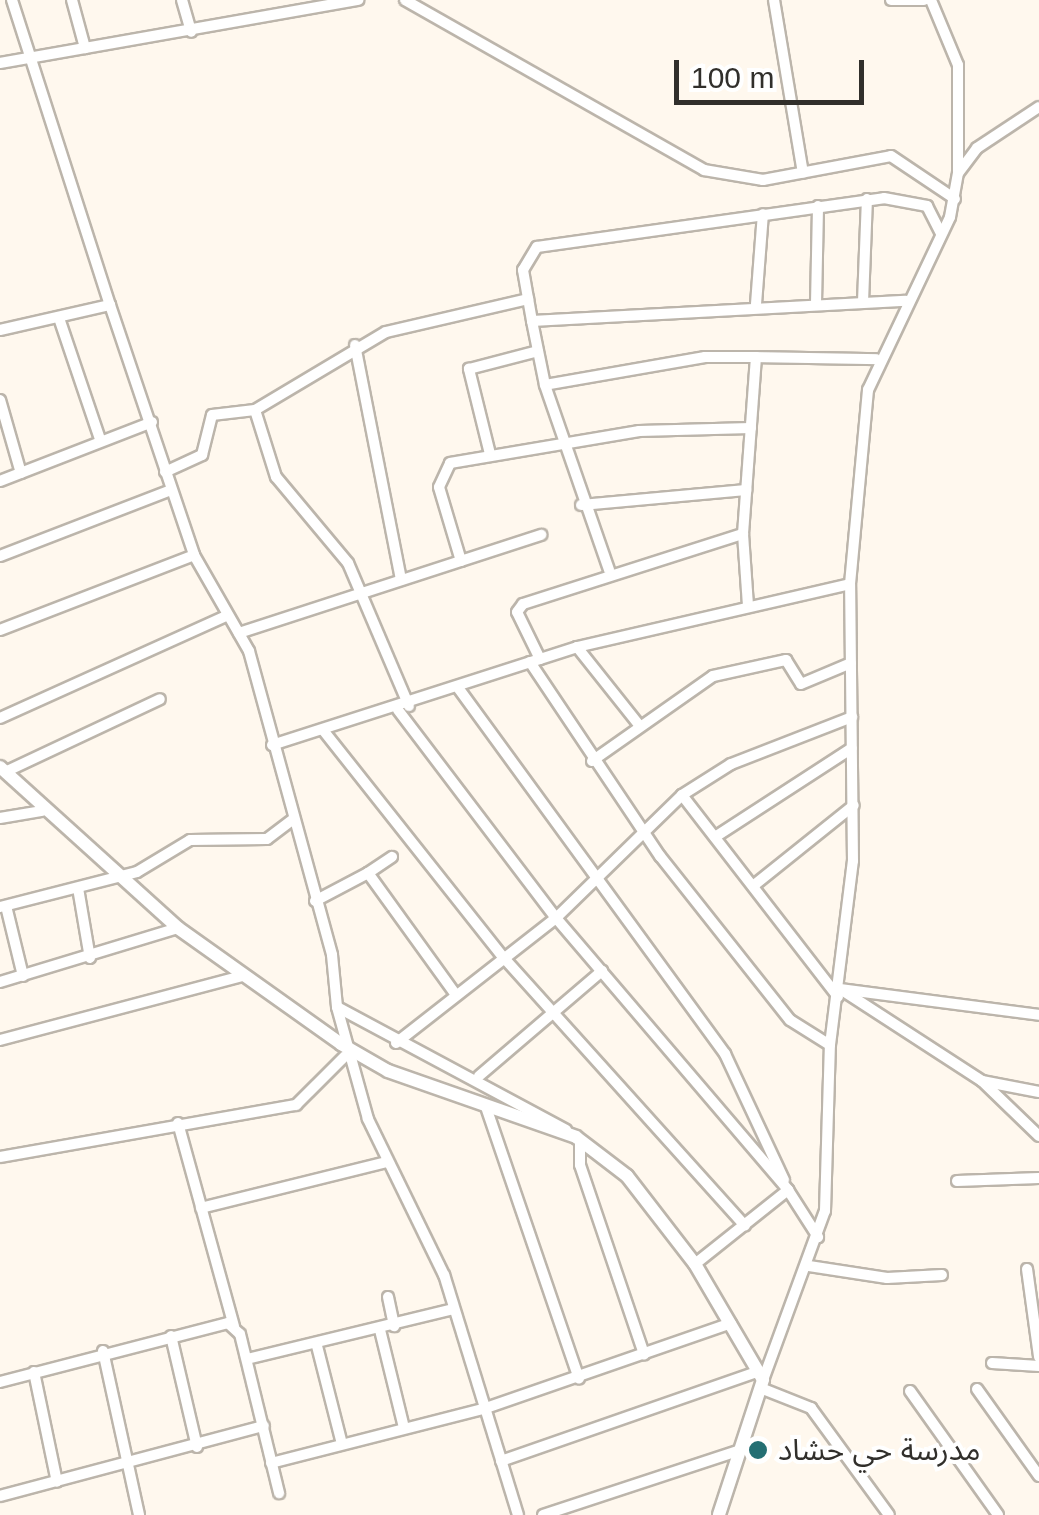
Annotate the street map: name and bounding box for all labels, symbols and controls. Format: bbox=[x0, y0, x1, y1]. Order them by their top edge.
scale bar bbox=[679, 40, 869, 102]
text: 100 m bbox=[691, 61, 774, 94]
place label: مدرسة حي حشاد bbox=[778, 1432, 981, 1468]
marker: مدرسة حي حشاد bbox=[747, 1439, 769, 1461]

